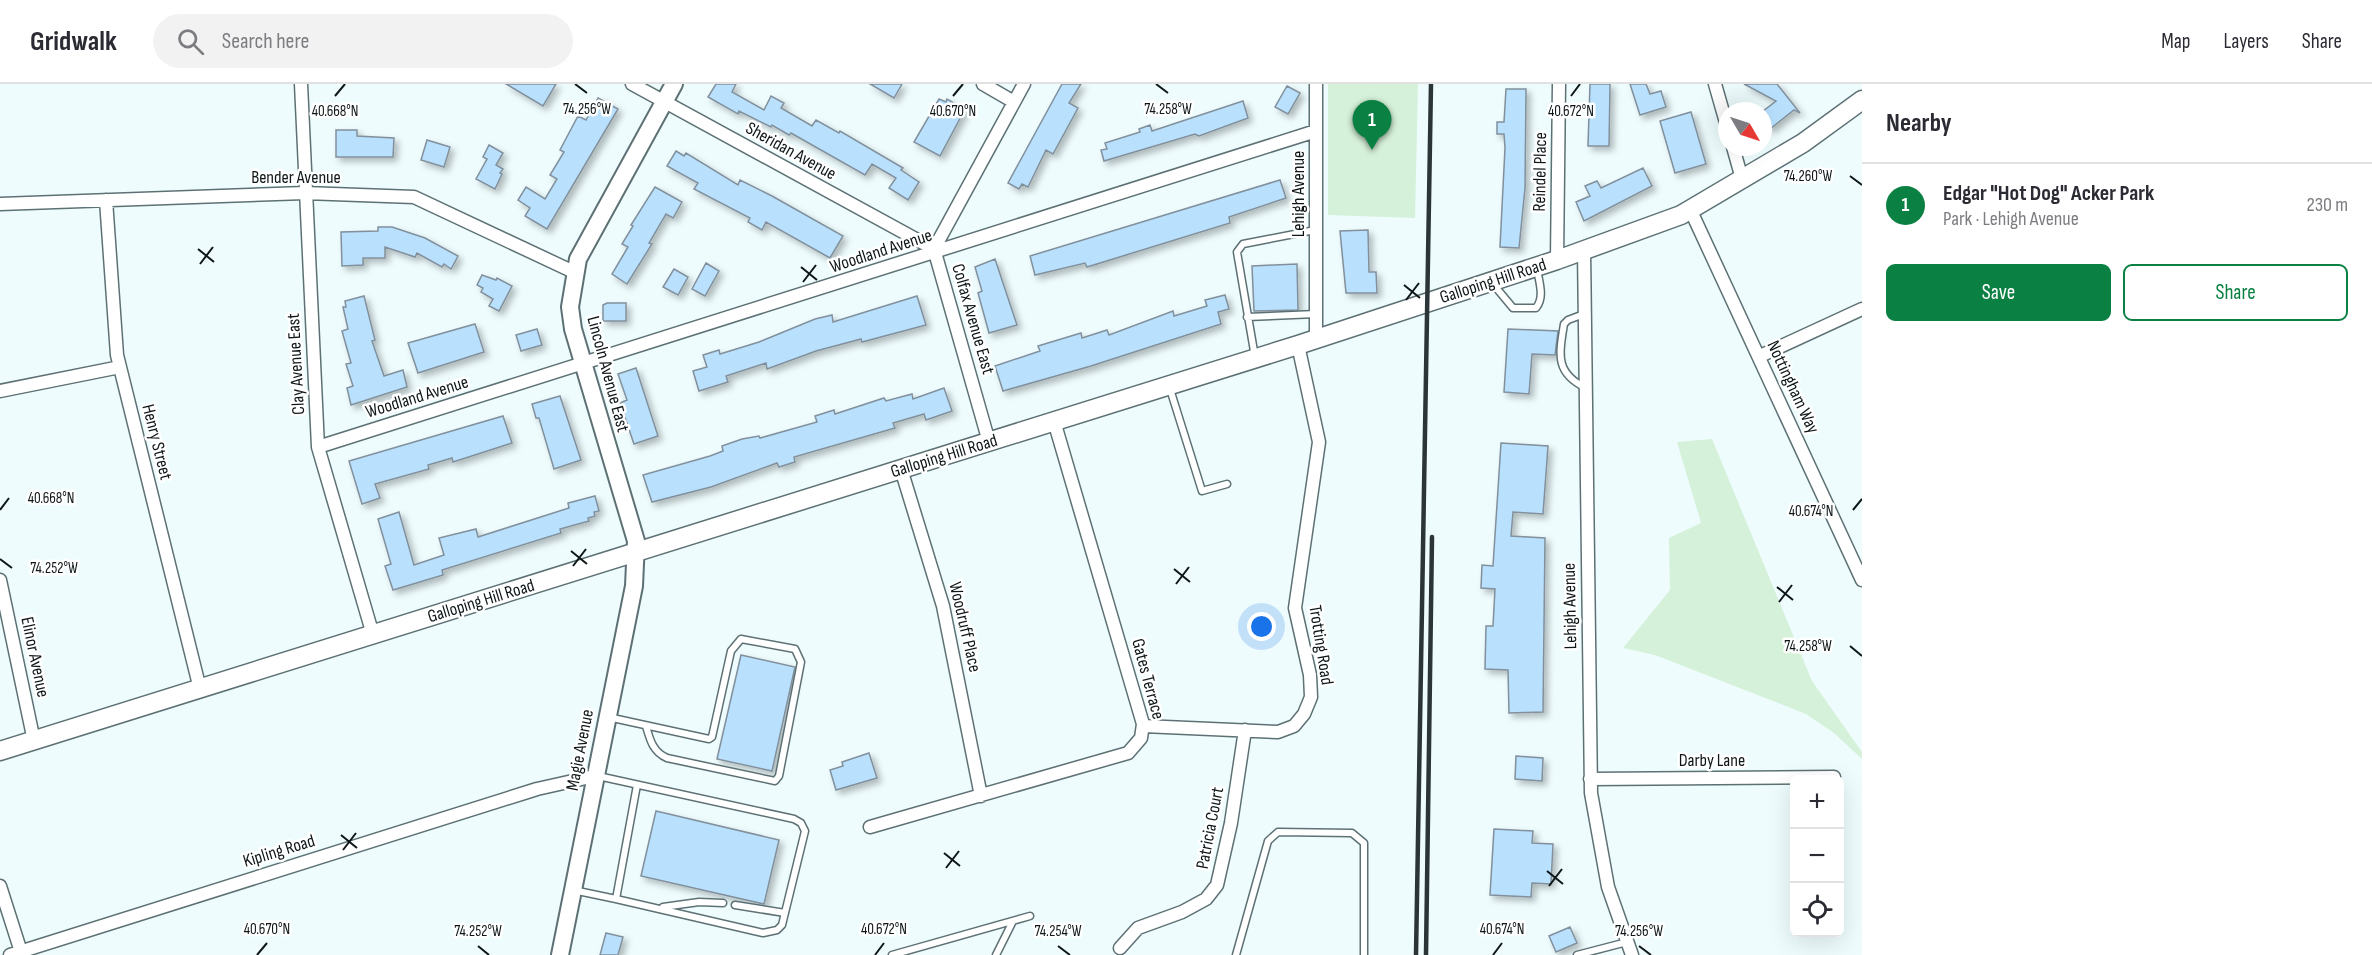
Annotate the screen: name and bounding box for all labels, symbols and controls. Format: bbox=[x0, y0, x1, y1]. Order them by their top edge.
search box bbox=[153, 14, 573, 68]
text: Gridwalk bbox=[30, 25, 117, 58]
icon: search bbox=[174, 25, 207, 58]
text: Search here bbox=[222, 28, 309, 55]
text: Map bbox=[2161, 29, 2190, 54]
text: Layers bbox=[2223, 29, 2269, 54]
text: Share bbox=[2302, 29, 2342, 54]
text: 74.256°W bbox=[563, 100, 611, 119]
text: 74.258°W bbox=[1144, 100, 1192, 119]
pin: 1 bbox=[1352, 100, 1392, 150]
text: 40.668°N bbox=[312, 102, 358, 121]
text: 40.670°N bbox=[930, 102, 976, 121]
text: 40.672°N bbox=[1548, 102, 1594, 121]
north arrow bbox=[1718, 102, 1772, 156]
text: Nearby bbox=[1886, 108, 1952, 139]
street label: Sheridan Avenue bbox=[742, 118, 840, 184]
street label: Reindel Place bbox=[1529, 132, 1551, 212]
street label: Lehigh Avenue bbox=[1288, 151, 1309, 237]
street label: Bender Avenue bbox=[251, 167, 341, 188]
text: 74.260°W bbox=[1784, 167, 1832, 186]
text: Edgar "Hot Dog" Acker Park bbox=[1943, 180, 2154, 207]
text: 1 bbox=[1902, 193, 1909, 217]
text: 230 m bbox=[2306, 193, 2348, 217]
text: Park · Lehigh Avenue bbox=[1943, 207, 2079, 231]
street label: Woodland Avenue bbox=[827, 225, 935, 277]
street label: Galloping Hill Road bbox=[1437, 254, 1549, 308]
street label: Colfax Avenue East bbox=[947, 261, 999, 377]
button: Save bbox=[1886, 264, 2111, 321]
button: Share bbox=[2123, 264, 2348, 321]
street label: Clay Avenue East bbox=[283, 312, 309, 415]
street label: Lincoln Avenue East bbox=[582, 314, 634, 435]
street label: Nottingham Way bbox=[1762, 337, 1824, 437]
street label: Woodland Avenue bbox=[363, 371, 471, 423]
street label: Henry Street bbox=[137, 402, 177, 482]
street label: Galloping Hill Road bbox=[888, 430, 1000, 482]
text: 40.668°N bbox=[28, 489, 74, 508]
text: 40.674°N bbox=[1789, 502, 1833, 521]
text: 74.252°W bbox=[30, 559, 78, 578]
street label: Lehigh Avenue bbox=[1559, 563, 1581, 649]
street label: Galloping Hill Road bbox=[425, 575, 537, 627]
street label: Woodruff Place bbox=[944, 580, 986, 674]
street label: Trotting Road bbox=[1304, 604, 1338, 686]
your location bbox=[1247, 612, 1276, 641]
street label: Elinor Avenue bbox=[16, 615, 54, 699]
street label: Gates Terrace bbox=[1127, 636, 1169, 722]
text: 74.258°W bbox=[1784, 637, 1832, 656]
street label: Magie Avenue bbox=[562, 708, 598, 792]
street label: Darby Lane bbox=[1679, 750, 1745, 771]
map controls bbox=[1790, 775, 1844, 937]
button: + bbox=[1790, 775, 1844, 829]
street label: Patricia Court bbox=[1192, 785, 1228, 871]
button: − bbox=[1790, 829, 1844, 883]
street label: Kipling Road bbox=[241, 830, 317, 872]
button: locate bbox=[1790, 883, 1844, 937]
text: 40.670°N bbox=[244, 920, 290, 939]
text: 40.672°N bbox=[861, 920, 907, 939]
text: 40.674°N bbox=[1480, 920, 1524, 939]
text: 74.252°W bbox=[454, 922, 502, 941]
text: 74.254°W bbox=[1034, 922, 1082, 941]
text: 74.256°W bbox=[1615, 922, 1663, 941]

